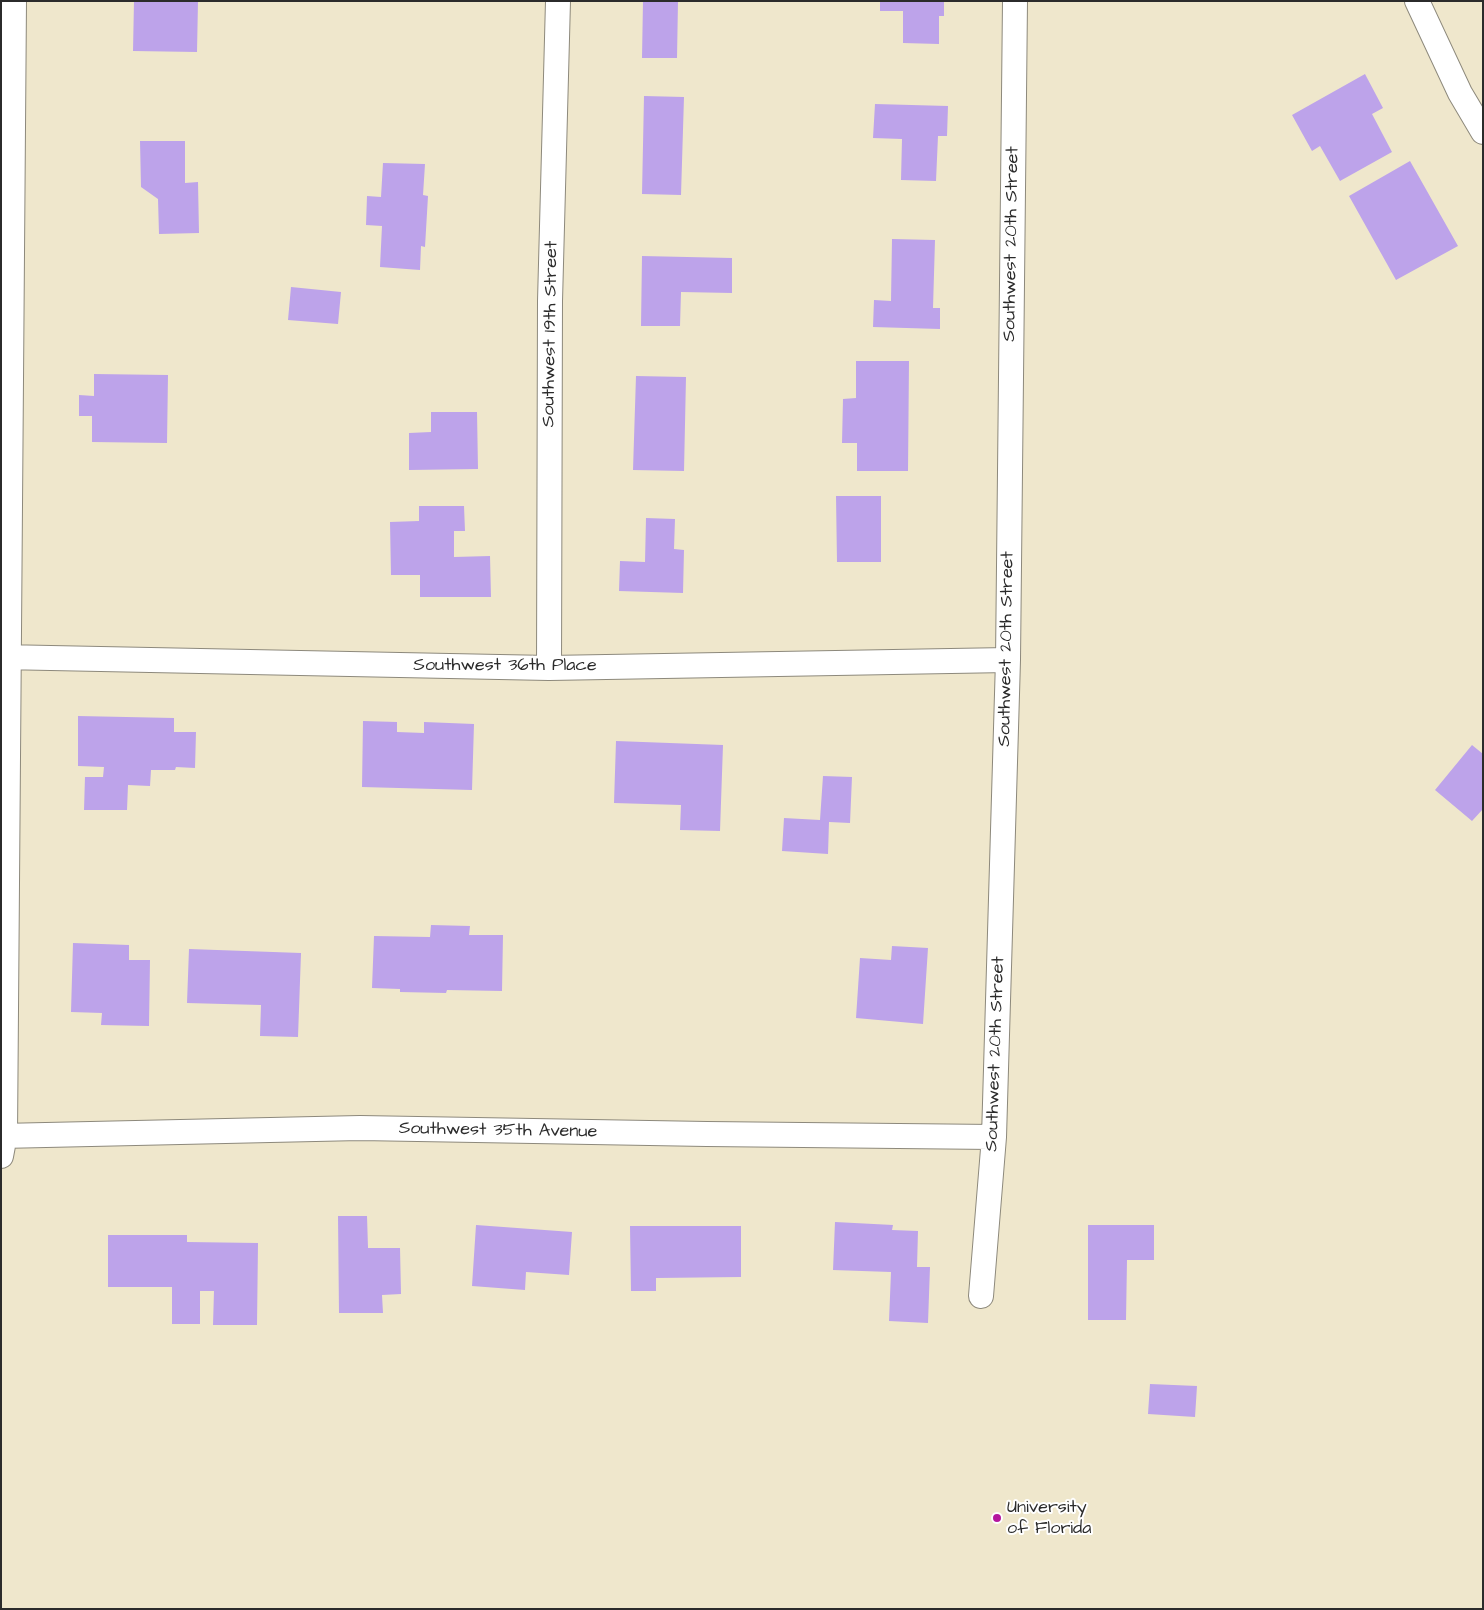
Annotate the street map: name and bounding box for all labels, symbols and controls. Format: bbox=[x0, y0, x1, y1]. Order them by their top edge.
street label: Southwest 20th Street bbox=[999, 146, 1025, 342]
street label: Southwest 19th Street bbox=[539, 241, 563, 427]
street label: Southwest 20th Street bbox=[994, 551, 1020, 747]
street label: Southwest 36th Place bbox=[413, 655, 597, 677]
street label: Southwest 20th Street bbox=[982, 956, 1010, 1152]
street label: Southwest 35th Avenue bbox=[399, 1118, 597, 1144]
place label: University of Florida bbox=[1007, 1497, 1091, 1540]
marker: University of Florida bbox=[991, 1512, 1003, 1524]

